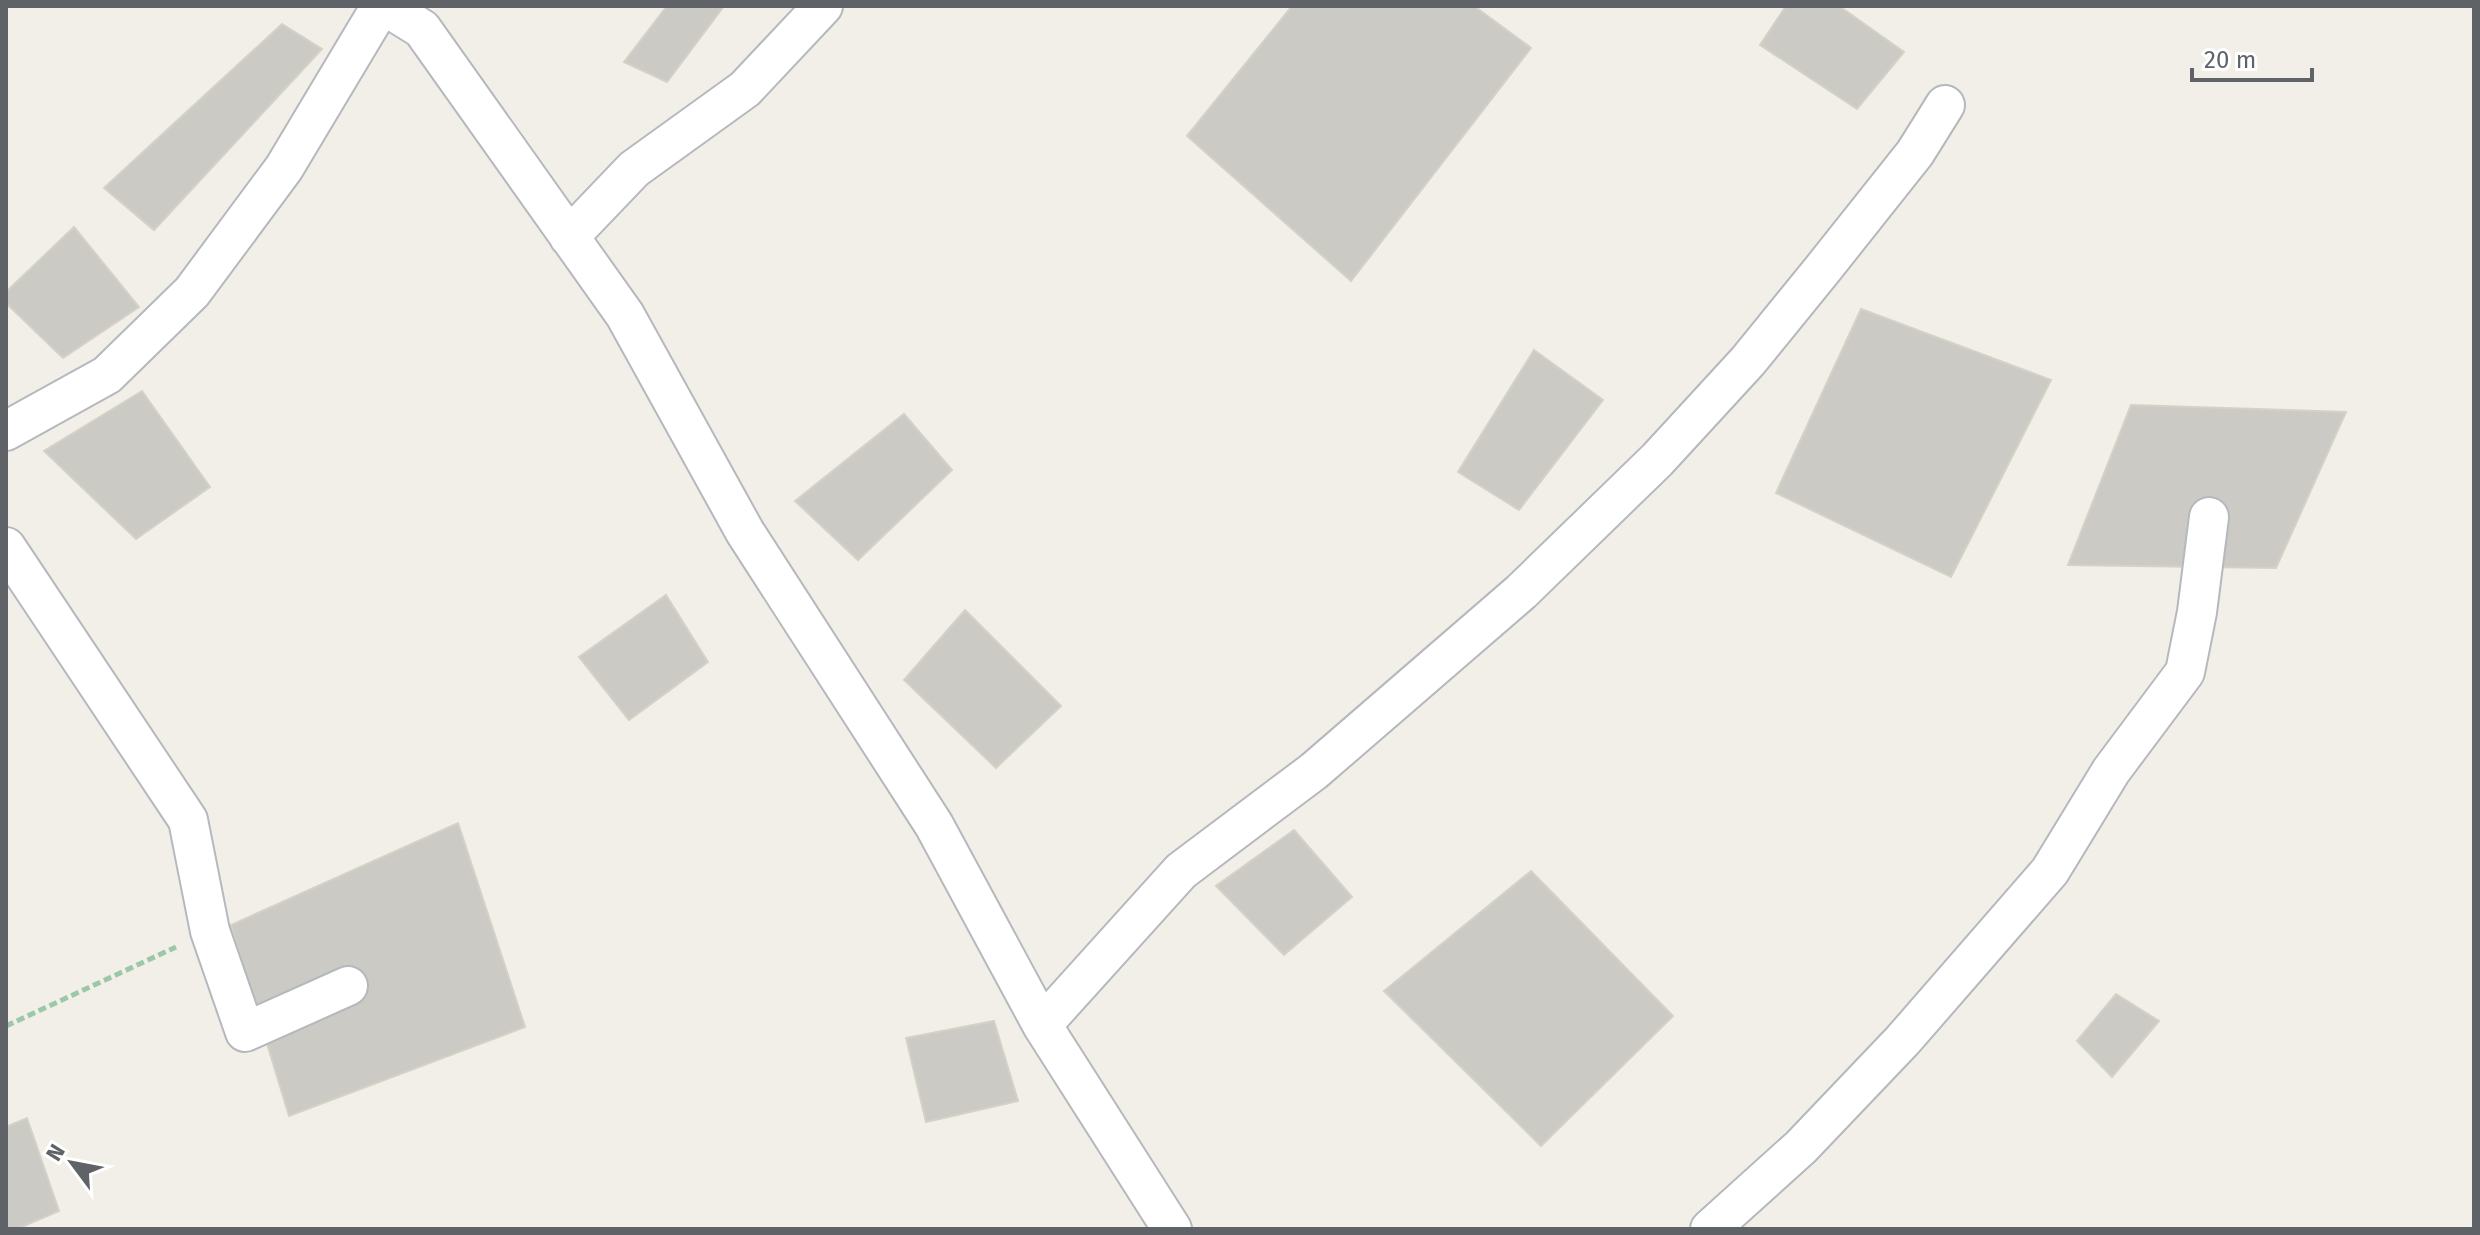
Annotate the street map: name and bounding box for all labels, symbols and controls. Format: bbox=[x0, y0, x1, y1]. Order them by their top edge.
scale bar bbox=[2192, 32, 2312, 82]
text: 20 m bbox=[2204, 46, 2256, 74]
north arrow bbox=[32, 1123, 112, 1203]
text: N bbox=[40, 1139, 71, 1166]

